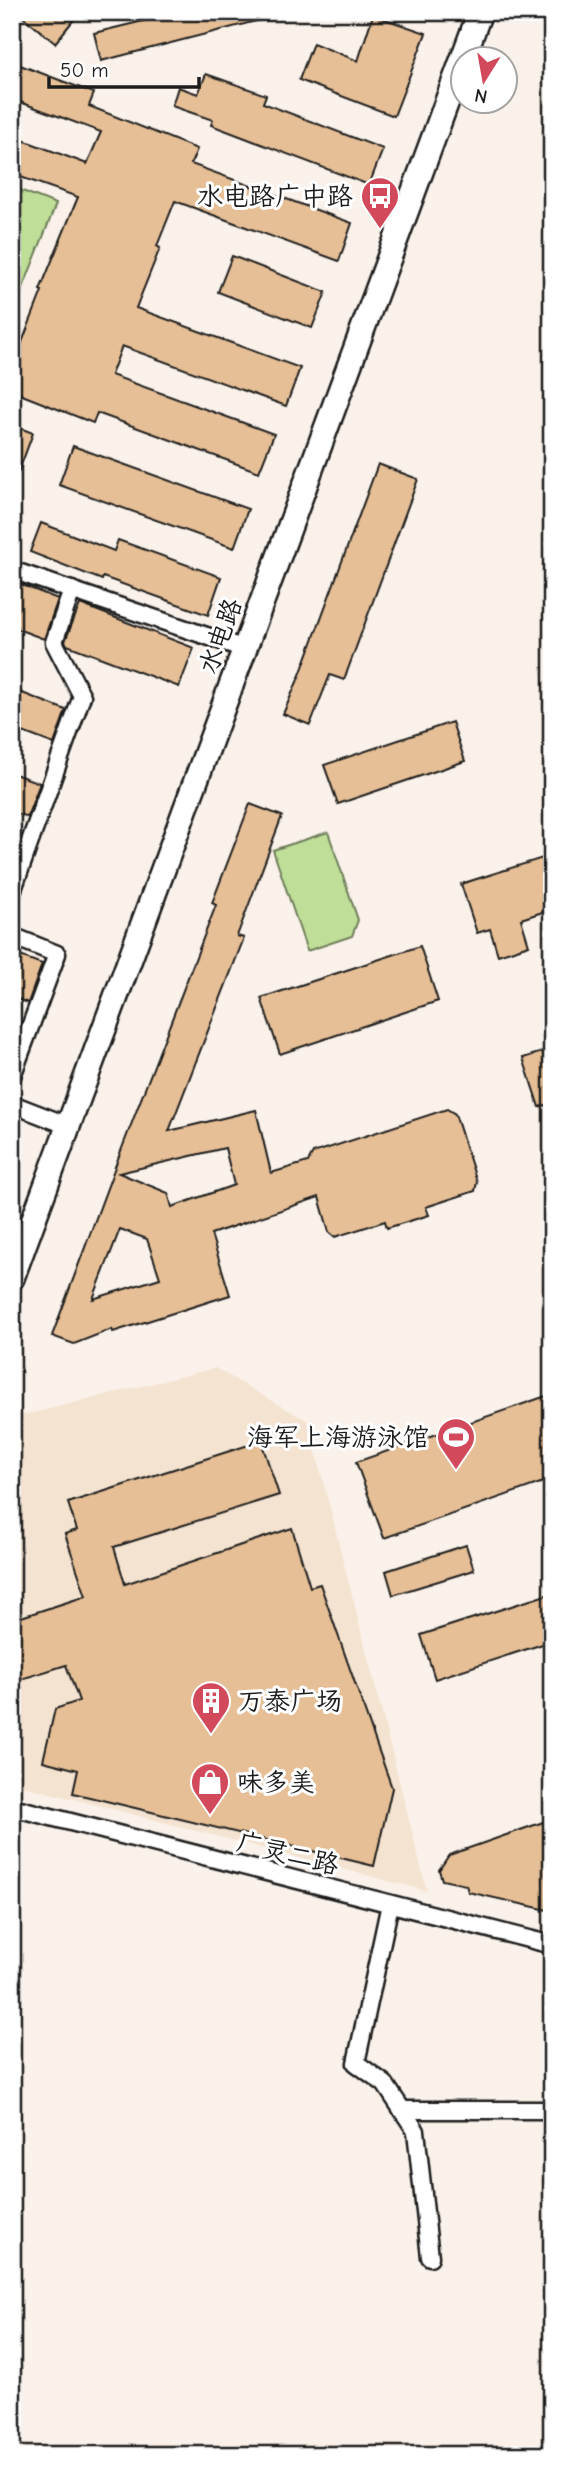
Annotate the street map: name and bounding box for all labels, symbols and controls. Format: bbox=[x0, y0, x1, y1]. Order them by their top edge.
scale bar bbox=[49, 46, 200, 90]
north arrow bbox=[448, 46, 518, 116]
text: 50 m bbox=[60, 58, 109, 82]
text: N bbox=[473, 84, 489, 108]
bus stop icon: 水电路广中路 bbox=[359, 175, 401, 230]
place label: 水电路广中路 bbox=[197, 182, 353, 212]
street label: 水电路 bbox=[194, 595, 248, 678]
sports icon: 海军上海游泳馆 bbox=[435, 1416, 477, 1471]
place label: 海军上海游泳馆 bbox=[247, 1423, 429, 1453]
building icon: 万泰广场 bbox=[190, 1680, 232, 1735]
place label: 万泰广场 bbox=[238, 1687, 342, 1717]
shop icon: 味多美 bbox=[189, 1761, 231, 1816]
place label: 味多美 bbox=[237, 1768, 315, 1798]
street label: 广灵二路 bbox=[234, 1827, 342, 1881]

